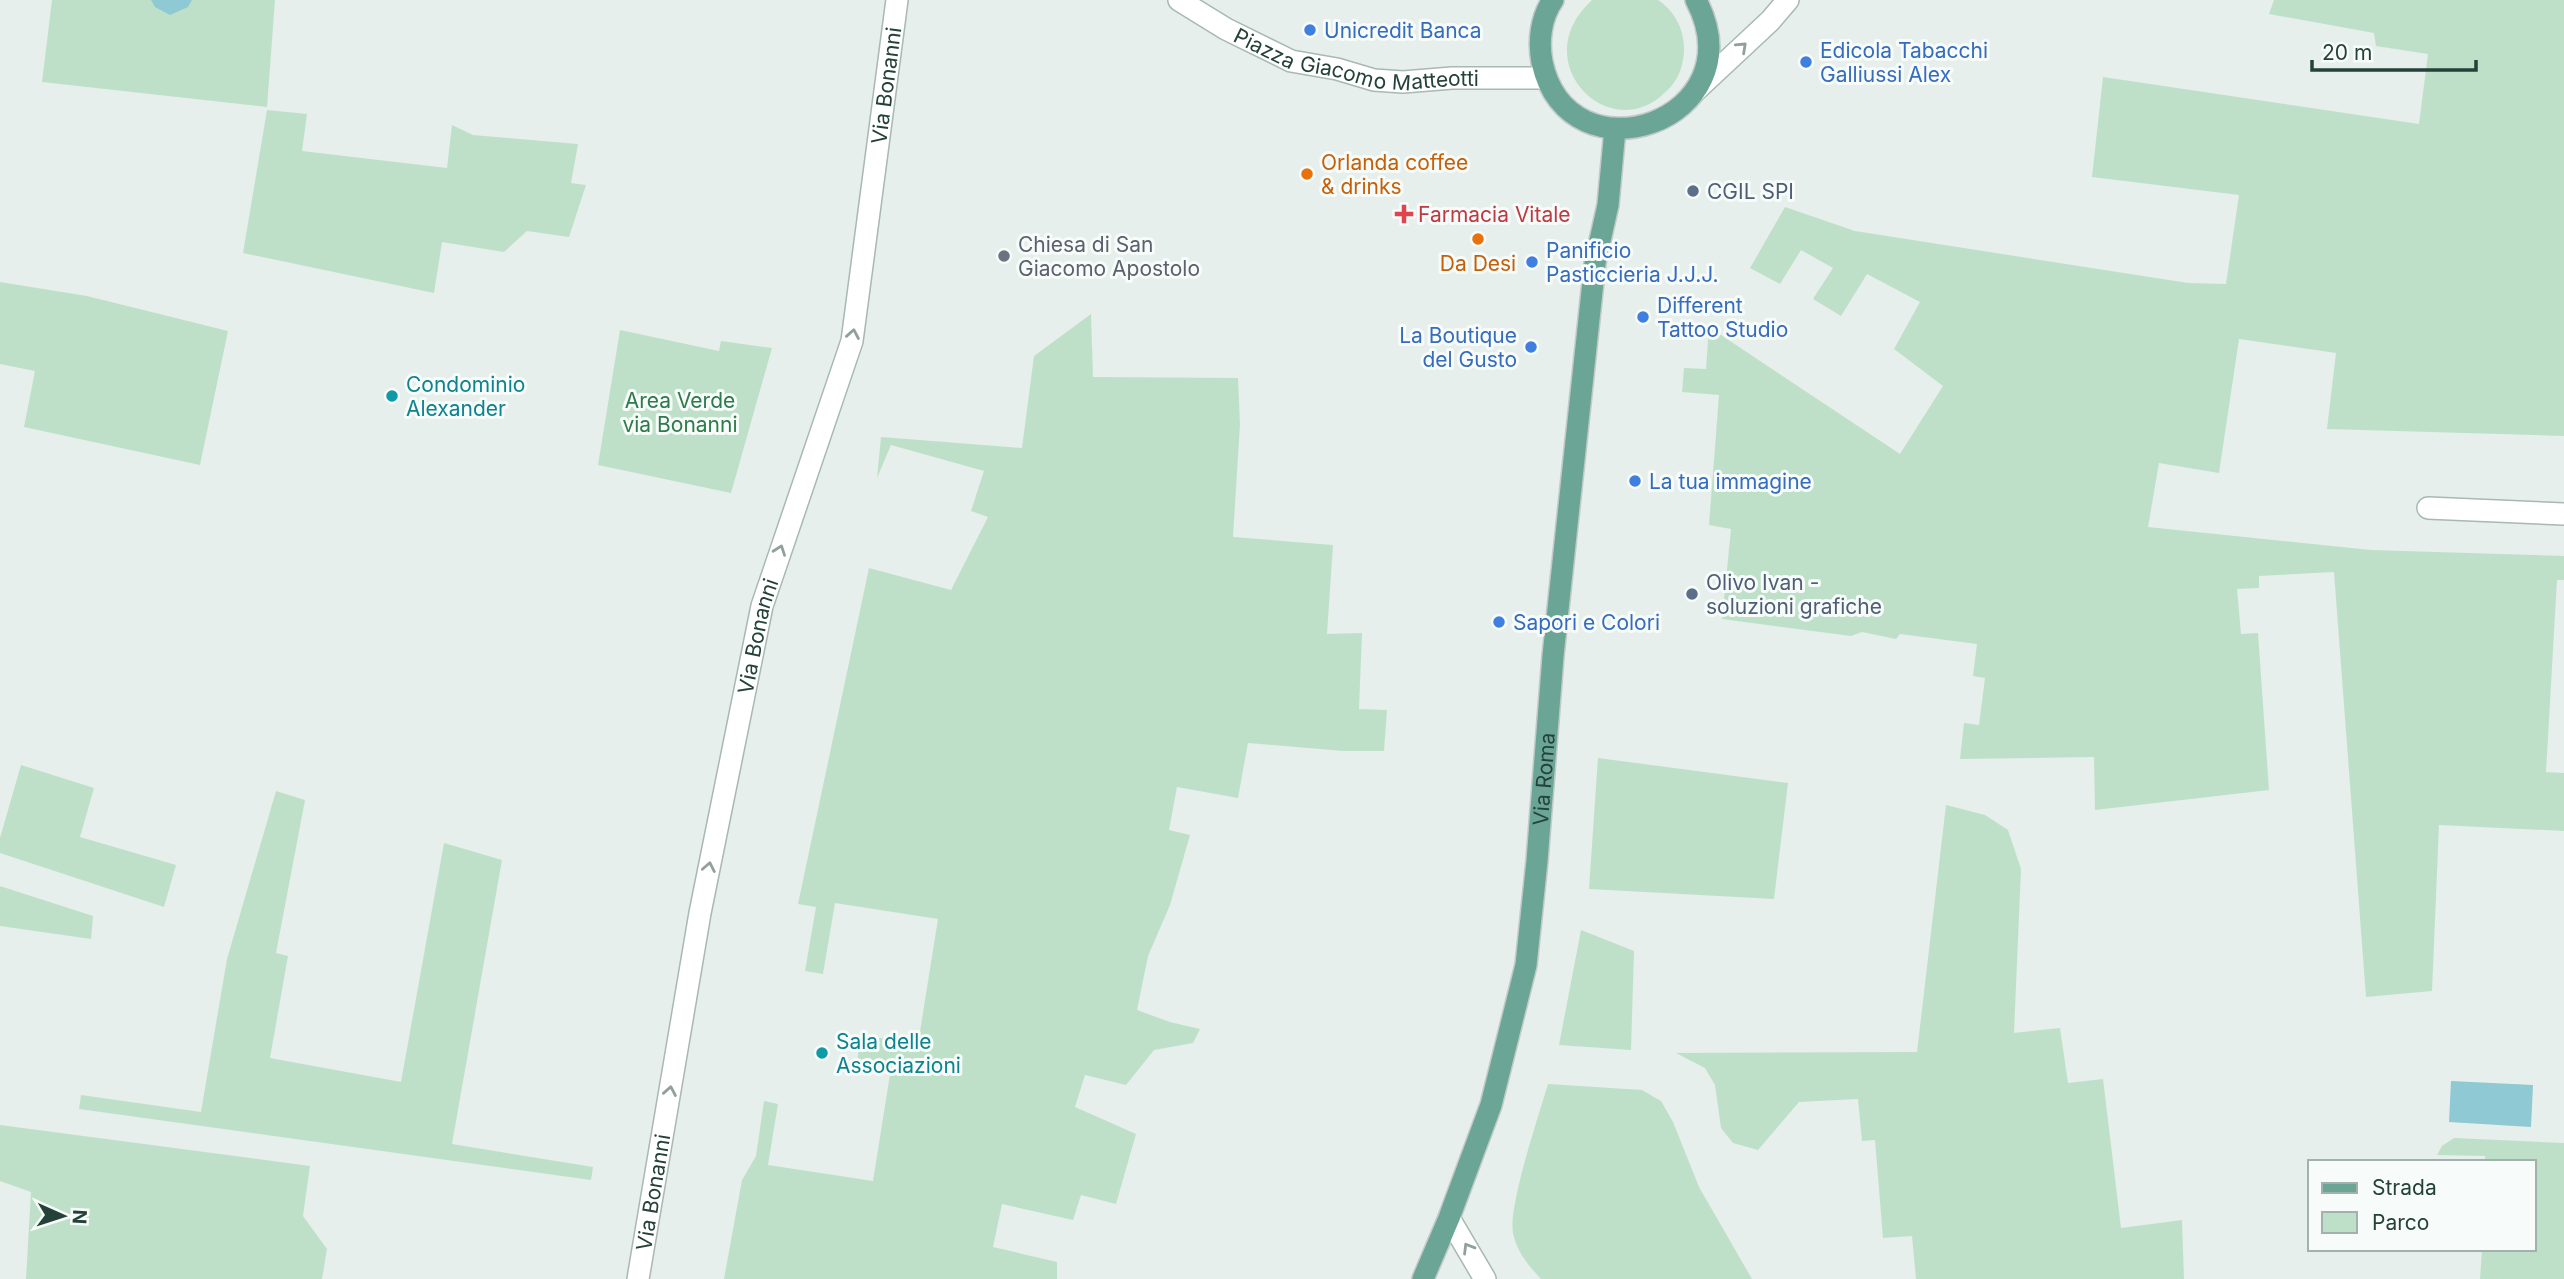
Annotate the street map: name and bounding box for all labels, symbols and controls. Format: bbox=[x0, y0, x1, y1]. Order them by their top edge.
place label: Unicredit Banca bbox=[1324, 18, 1482, 43]
street label: Piazza Giacomo Matteotti bbox=[1230, 22, 1479, 95]
marker: Unicredit Banca bbox=[1302, 22, 1318, 38]
street label: Via Bonanni bbox=[866, 25, 906, 146]
scale bar bbox=[2312, 28, 2476, 72]
place label: Edicola Tabacchi Galliussi Alex bbox=[1820, 38, 1988, 87]
text: 20 m bbox=[2322, 40, 2372, 65]
one-way arrow bbox=[1734, 42, 1747, 55]
marker: Edicola Tabacchi Galliussi Alex bbox=[1798, 54, 1814, 70]
place label: Orlanda coffee & drinks bbox=[1321, 150, 1468, 199]
marker: Orlanda coffee & drinks bbox=[1299, 166, 1315, 182]
place label: CGIL SPI bbox=[1707, 179, 1794, 204]
marker: CGIL SPI bbox=[1685, 183, 1701, 199]
place label: Farmacia Vitale bbox=[1418, 202, 1571, 227]
marker: Farmacia Vitale bbox=[1396, 206, 1412, 222]
marker: Da Desi bbox=[1470, 231, 1486, 247]
place label: Chiesa di San Giacomo Apostolo bbox=[1018, 232, 1200, 281]
place label: Panificio Pasticcieria J.J.J. bbox=[1546, 238, 1719, 287]
marker: Chiesa di San Giacomo Apostolo bbox=[996, 248, 1012, 264]
place label: Da Desi bbox=[1440, 251, 1516, 276]
marker: Panificio Pasticcieria J.J.J. bbox=[1524, 254, 1540, 270]
place label: Different Tattoo Studio bbox=[1657, 293, 1788, 342]
marker: Different Tattoo Studio bbox=[1635, 309, 1651, 325]
place label: La Boutique del Gusto bbox=[1399, 323, 1517, 372]
one-way arrow bbox=[844, 328, 859, 340]
marker: La Boutique del Gusto bbox=[1523, 339, 1539, 355]
place label: Condominio Alexander bbox=[406, 372, 525, 421]
marker: Condominio Alexander bbox=[384, 388, 400, 404]
park label: Area Verde via Bonanni bbox=[622, 388, 738, 437]
place label: La tua immagine bbox=[1649, 469, 1812, 494]
marker: La tua immagine bbox=[1627, 473, 1643, 489]
one-way arrow bbox=[772, 544, 786, 556]
place label: Olivo Ivan - soluzioni grafiche bbox=[1706, 570, 1882, 619]
street label: Via Bonanni bbox=[732, 575, 783, 696]
marker: Olivo Ivan - soluzioni grafiche bbox=[1684, 586, 1700, 602]
place label: Sapori e Colori bbox=[1513, 610, 1660, 635]
marker: Sapori e Colori bbox=[1491, 614, 1507, 630]
street label: Via Roma bbox=[1527, 732, 1559, 826]
one-way arrow bbox=[701, 861, 716, 873]
place label: Sala delle Associazioni bbox=[836, 1029, 961, 1078]
marker: Sala delle Associazioni bbox=[814, 1045, 830, 1061]
one-way arrow bbox=[662, 1085, 677, 1097]
street label: Via Bonanni bbox=[631, 1132, 675, 1252]
legend bbox=[2308, 1160, 2536, 1251]
text: Strada bbox=[2372, 1175, 2437, 1200]
north arrow bbox=[28, 1181, 98, 1251]
text: N bbox=[68, 1209, 91, 1225]
text: Parco bbox=[2372, 1210, 2429, 1235]
one-way arrow bbox=[1463, 1243, 1476, 1256]

